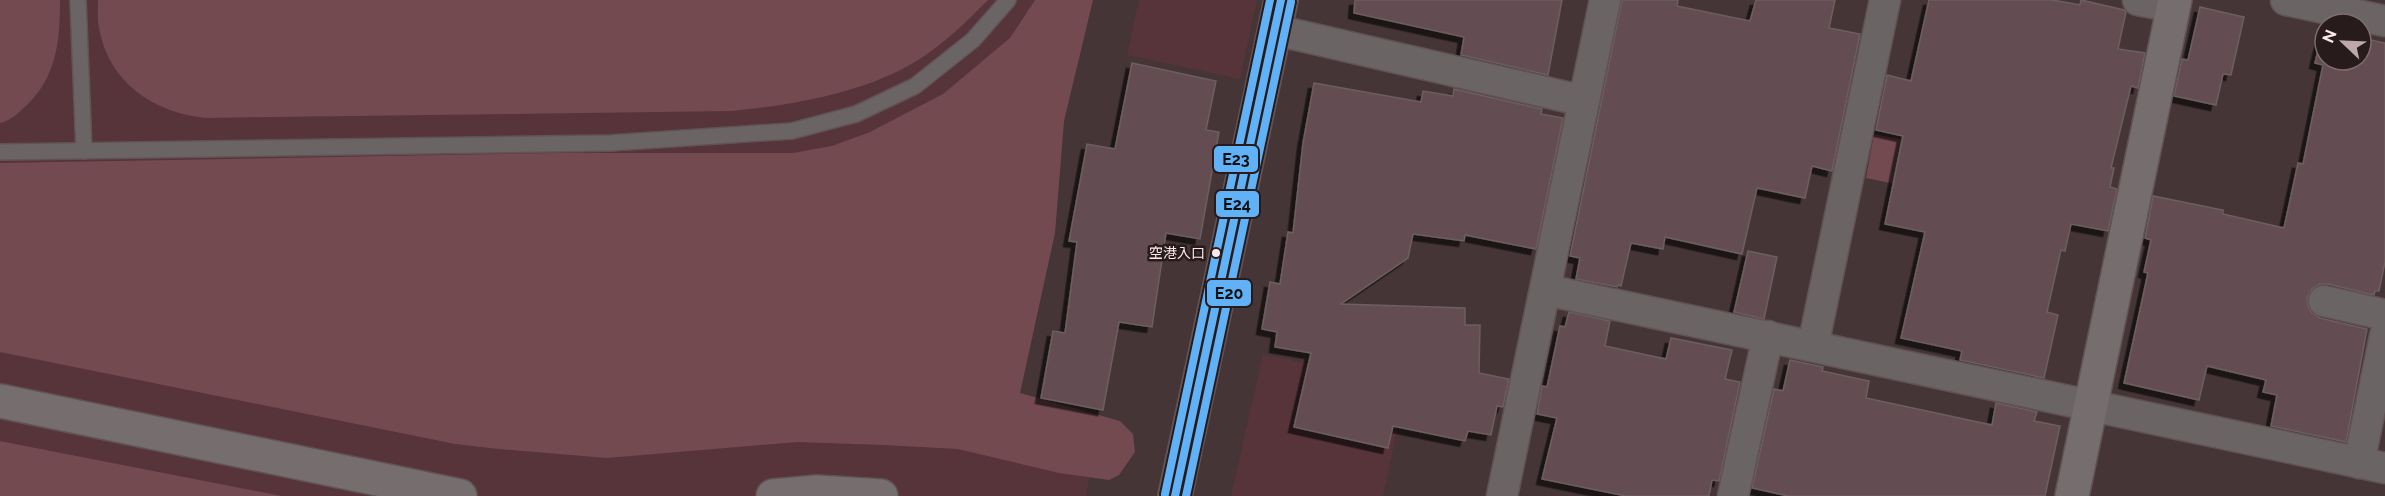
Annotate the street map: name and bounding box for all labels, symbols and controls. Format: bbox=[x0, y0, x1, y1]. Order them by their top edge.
north arrow bbox=[2313, 12, 2373, 72]
text: N bbox=[2319, 27, 2341, 46]
line badge: E23 bbox=[1213, 145, 1259, 173]
text: E23 bbox=[1222, 150, 1250, 169]
line badge: E24 bbox=[1215, 190, 1260, 218]
text: E24 bbox=[1223, 195, 1251, 214]
place label: 空港入口 bbox=[1149, 245, 1205, 261]
marker: 空港入口 bbox=[1210, 247, 1222, 259]
line badge: E20 bbox=[1206, 279, 1252, 307]
text: E20 bbox=[1215, 284, 1243, 303]

